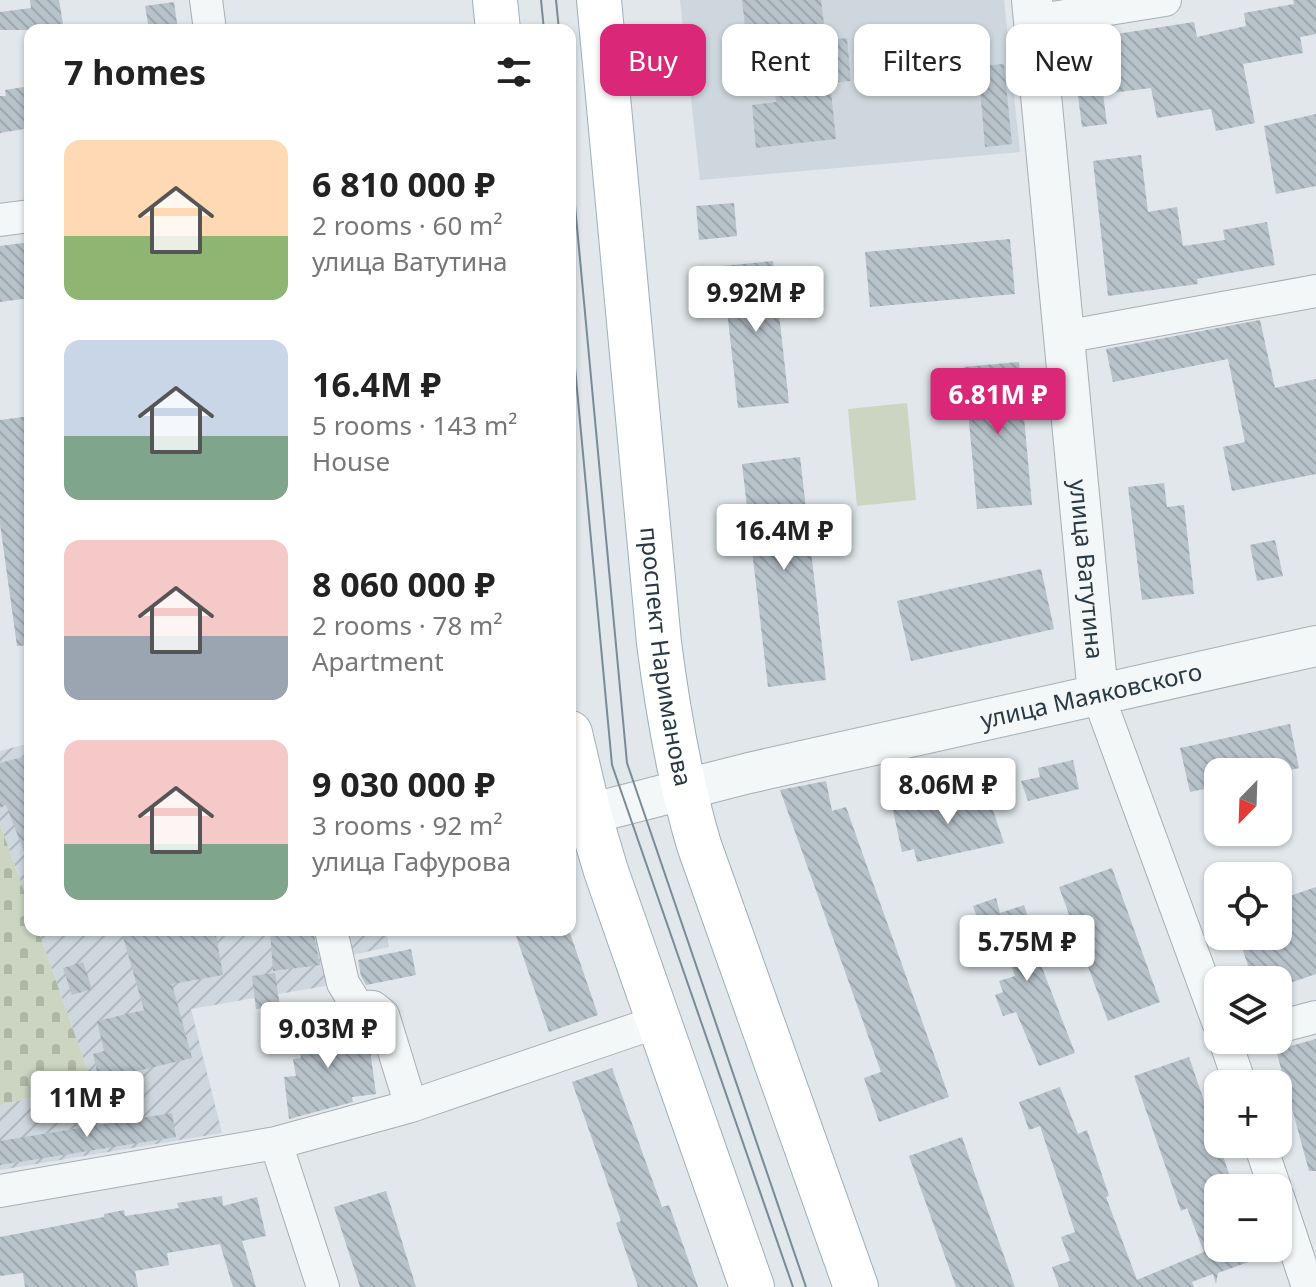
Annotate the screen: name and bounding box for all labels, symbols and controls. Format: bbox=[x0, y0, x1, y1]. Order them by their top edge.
chip: Buy bbox=[600, 24, 706, 96]
chip: Rent bbox=[722, 24, 838, 96]
chip: Filters bbox=[854, 24, 990, 96]
chip: New bbox=[1006, 24, 1121, 96]
text: 7 homes bbox=[64, 49, 206, 95]
icon: filters bbox=[492, 50, 536, 94]
text: 6 810 000 ₽ bbox=[312, 161, 495, 207]
icon: home bbox=[128, 172, 224, 268]
text: 2 rooms · 60 m² bbox=[312, 207, 502, 243]
text: улица Ватутина bbox=[312, 243, 508, 279]
pin: 9.92M ₽ bbox=[682, 266, 830, 334]
text: 9.92M ₽ bbox=[707, 274, 805, 310]
text: 16.4M ₽ bbox=[312, 361, 441, 407]
pin: 6.81M ₽ bbox=[924, 368, 1072, 436]
icon: home bbox=[128, 372, 224, 468]
text: 6.81M ₽ bbox=[949, 376, 1047, 412]
text: 5 rooms · 143 m² bbox=[312, 407, 517, 443]
text: House bbox=[312, 443, 390, 479]
street label: улица Ватутина bbox=[1063, 478, 1113, 661]
pin: 16.4M ₽ bbox=[710, 504, 858, 572]
text: 16.4M ₽ bbox=[735, 512, 833, 548]
street label: проспект Нариманова bbox=[633, 525, 701, 789]
text: 8 060 000 ₽ bbox=[312, 561, 495, 607]
icon: home bbox=[128, 572, 224, 668]
text: 2 rooms · 78 m² bbox=[312, 607, 502, 643]
text: Apartment bbox=[312, 643, 444, 679]
street label: улица Маяковского bbox=[977, 654, 1205, 736]
pin: 8.06M ₽ bbox=[874, 758, 1022, 826]
north arrow bbox=[1204, 758, 1292, 846]
map controls bbox=[1204, 758, 1292, 1262]
text: 9 030 000 ₽ bbox=[312, 761, 495, 807]
text: 8.06M ₽ bbox=[899, 766, 997, 802]
icon: home bbox=[128, 772, 224, 868]
text: 3 rooms · 92 m² bbox=[312, 807, 502, 843]
text: улица Гафурова bbox=[312, 843, 511, 879]
button: locate bbox=[1204, 862, 1292, 950]
pin: 5.75M ₽ bbox=[953, 915, 1101, 983]
text: 5.75M ₽ bbox=[978, 923, 1076, 959]
button: layers bbox=[1204, 966, 1292, 1054]
pin: 9.03M ₽ bbox=[254, 1002, 402, 1070]
text: 9.03M ₽ bbox=[279, 1010, 377, 1046]
button: + bbox=[1204, 1070, 1292, 1158]
pin: 11M ₽ bbox=[31, 1071, 143, 1139]
text: 11M ₽ bbox=[49, 1079, 125, 1115]
button: − bbox=[1204, 1174, 1292, 1262]

